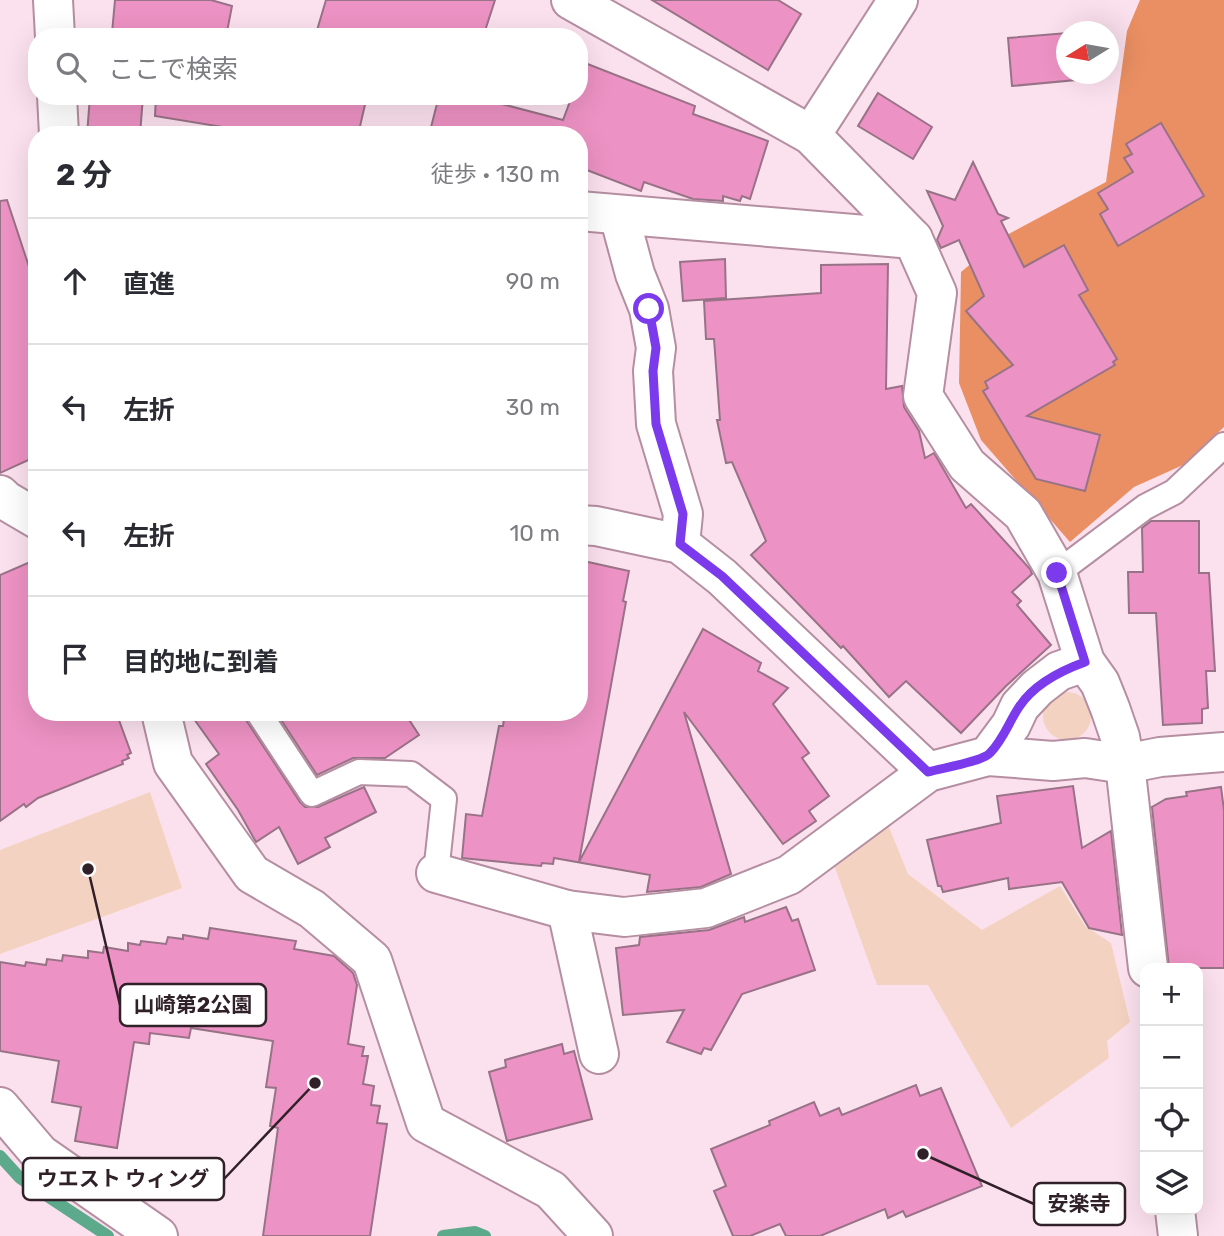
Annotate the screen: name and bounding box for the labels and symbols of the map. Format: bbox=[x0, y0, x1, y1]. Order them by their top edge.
north arrow bbox=[1056, 21, 1119, 84]
route start bbox=[633, 293, 664, 324]
route end bbox=[1041, 557, 1072, 588]
callout: 山崎第2公園 bbox=[120, 984, 266, 1026]
text: 山崎第2公園 bbox=[134, 992, 252, 1017]
callout: ウエスト ウィング bbox=[23, 1158, 224, 1200]
text: ウエスト ウィング bbox=[37, 1166, 209, 1191]
callout: 安楽寺 bbox=[1034, 1183, 1125, 1225]
text: 安楽寺 bbox=[1048, 1191, 1111, 1216]

